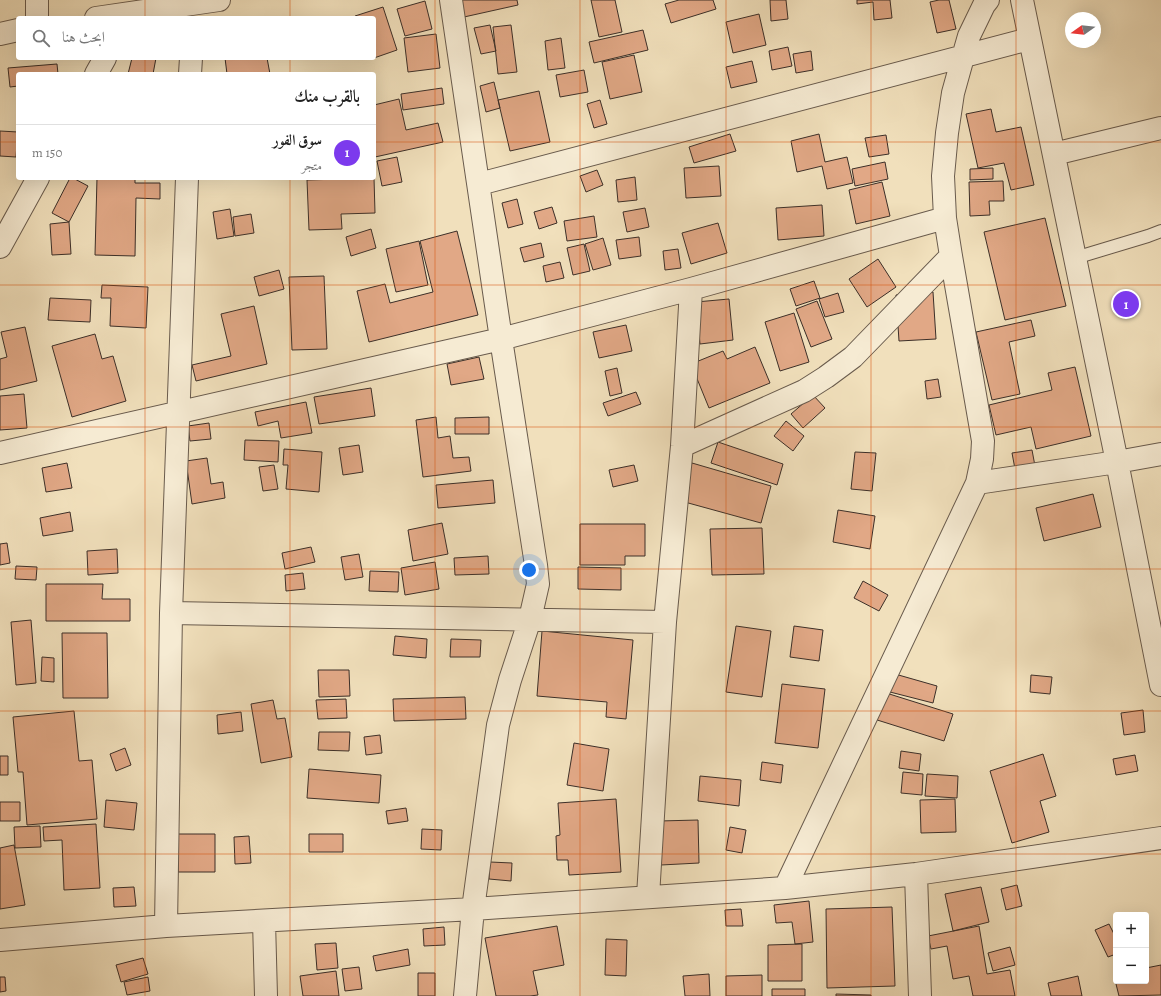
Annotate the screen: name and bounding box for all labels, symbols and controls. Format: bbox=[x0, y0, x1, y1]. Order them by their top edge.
north arrow bbox=[1065, 12, 1101, 48]
search box bbox=[16, 16, 376, 60]
icon: search bbox=[30, 27, 52, 49]
text: ابحث هنا bbox=[62, 27, 105, 47]
text: بالقرب منك bbox=[294, 85, 360, 108]
text: سوق الفور bbox=[273, 130, 322, 150]
text: 150 m bbox=[32, 144, 62, 161]
text: 1 bbox=[345, 144, 349, 161]
text: متجر bbox=[301, 157, 322, 174]
pin: 1 bbox=[1113, 289, 1139, 319]
your location bbox=[519, 560, 539, 580]
map controls bbox=[1113, 912, 1149, 984]
button: + bbox=[1113, 912, 1149, 948]
button: − bbox=[1113, 948, 1149, 984]

